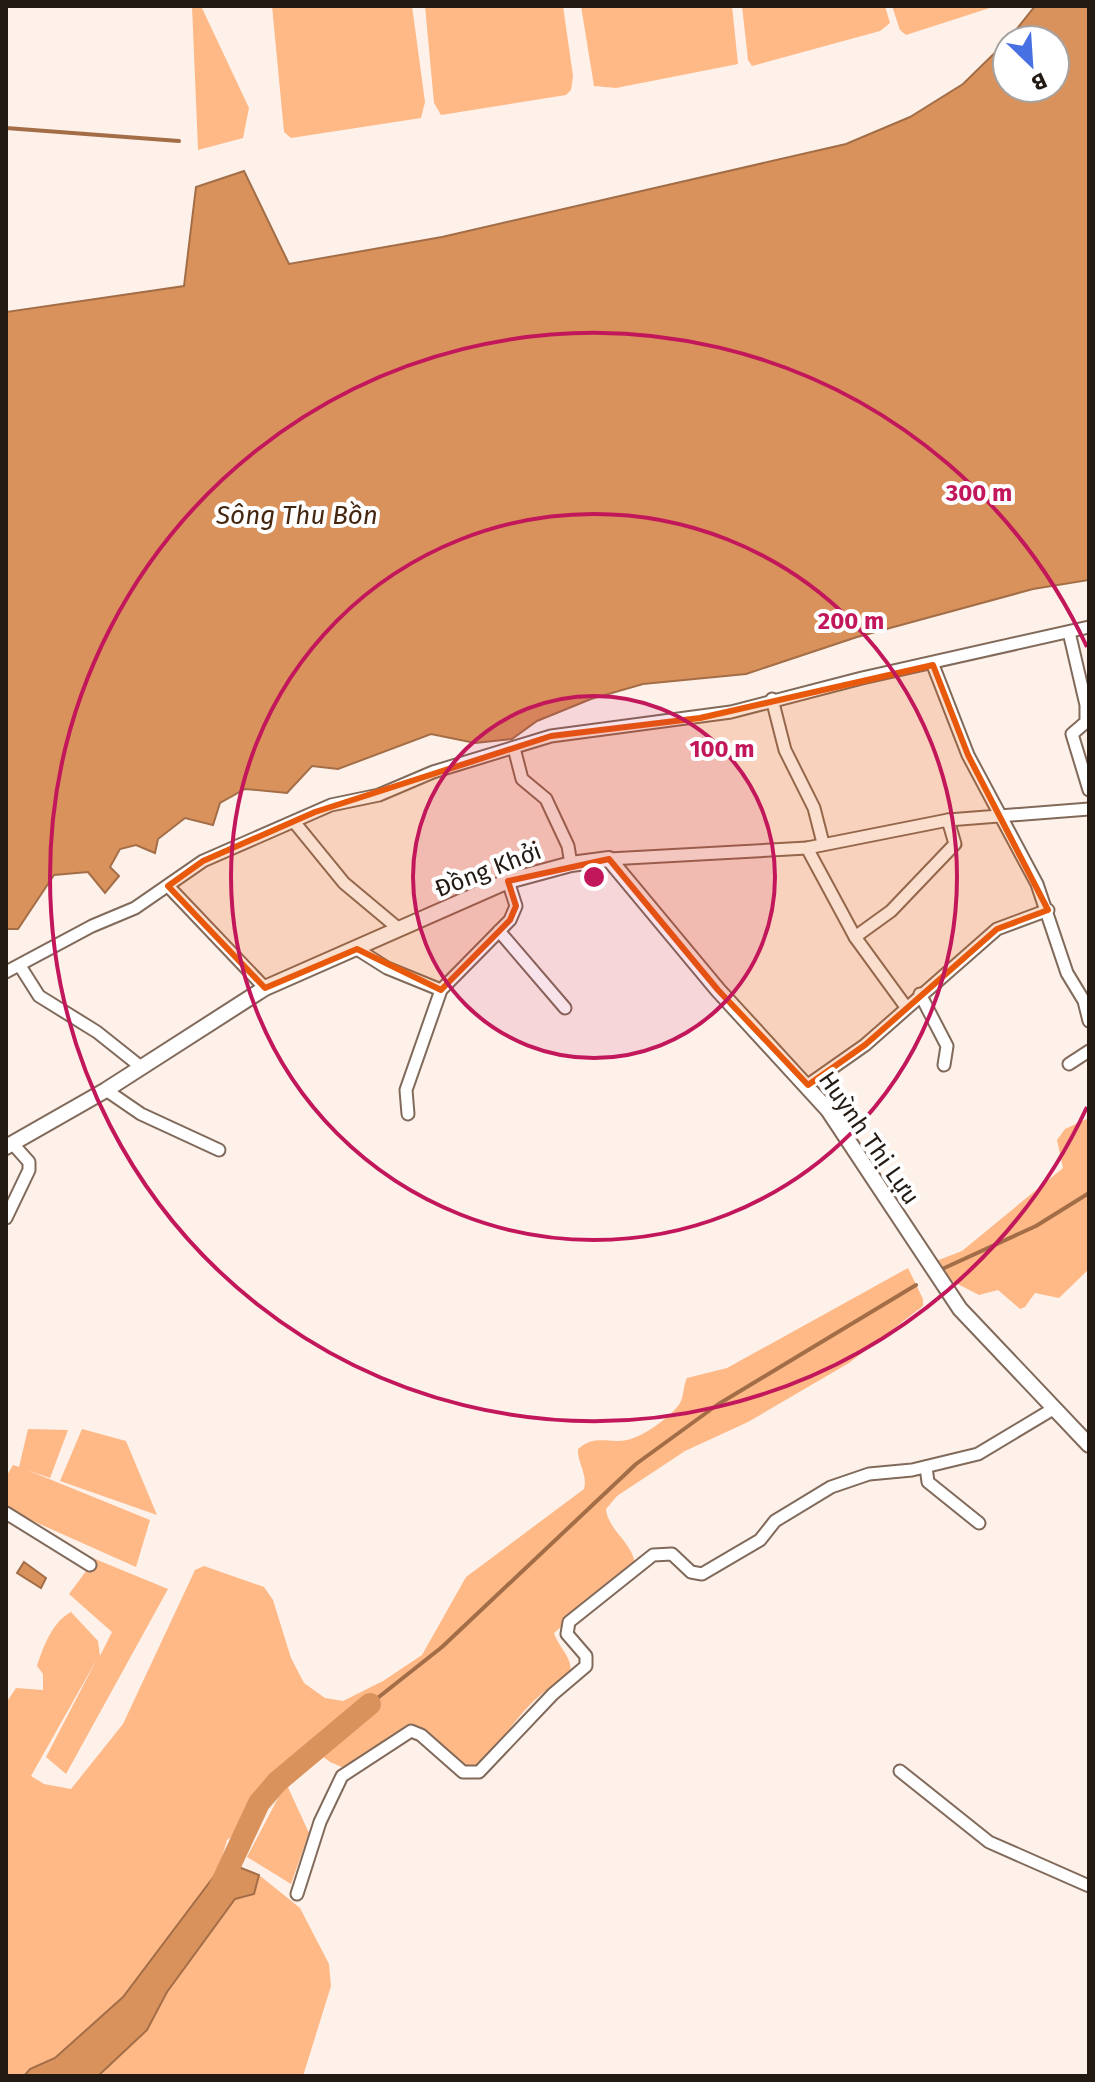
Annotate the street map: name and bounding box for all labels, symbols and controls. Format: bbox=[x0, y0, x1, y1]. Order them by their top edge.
north arrow bbox=[991, 24, 1071, 104]
text: B bbox=[1027, 67, 1051, 97]
text: 300 m bbox=[945, 479, 1012, 507]
water label: Sông Thu Bồn bbox=[215, 500, 378, 531]
text: 200 m bbox=[818, 607, 884, 635]
text: 100 m bbox=[689, 735, 755, 763]
street label: Đồng Khởi bbox=[431, 837, 545, 903]
centre of rings bbox=[580, 863, 608, 891]
street label: Huỳnh Thị Lựu bbox=[813, 1066, 925, 1210]

